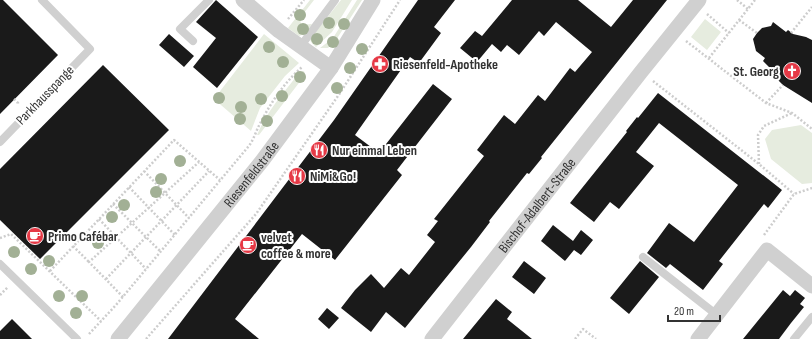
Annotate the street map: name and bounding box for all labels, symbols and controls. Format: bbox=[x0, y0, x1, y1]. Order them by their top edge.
pharmacy icon: Riesenfeld-Apotheke bbox=[370, 54, 390, 74]
place label: Riesenfeld-Apotheke bbox=[393, 56, 498, 73]
church icon: St. Georg bbox=[782, 61, 802, 81]
street label: Parkhausspange bbox=[13, 62, 77, 128]
place label: St. Georg bbox=[733, 63, 779, 80]
street label: Riesenfeldstraße bbox=[220, 138, 282, 210]
restaurant icon: Nur einmal Leben bbox=[309, 140, 329, 160]
place label: Nur einmal Leben bbox=[332, 142, 417, 159]
street label: Bischof-Adalbert-Straße bbox=[494, 154, 579, 256]
restaurant icon: NiMi&Go! bbox=[287, 166, 307, 186]
place label: NiMi&Go! bbox=[310, 168, 356, 185]
cafe icon: Primo Cafébar bbox=[25, 226, 45, 246]
place label: Primo Cafébar bbox=[48, 228, 119, 245]
place label: velvet coffee & more bbox=[261, 229, 331, 262]
cafe icon: velvet coffee & more bbox=[238, 235, 258, 255]
scale bar bbox=[668, 297, 720, 323]
text: 20 m bbox=[674, 304, 694, 319]

